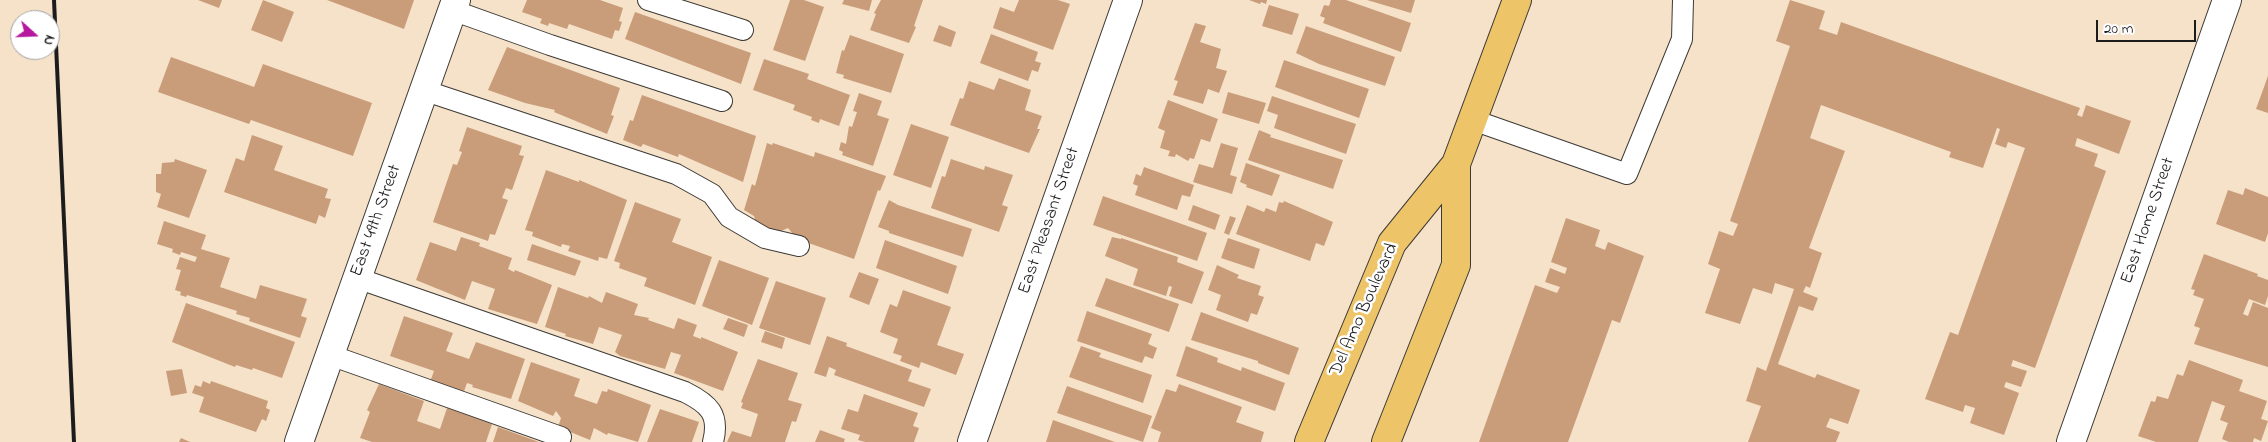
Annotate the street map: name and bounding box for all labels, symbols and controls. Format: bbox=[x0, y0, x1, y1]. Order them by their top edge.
north arrow bbox=[10, 10, 60, 60]
scale bar bbox=[2098, 10, 2198, 42]
text: 20 m bbox=[2104, 18, 2133, 40]
text: N bbox=[37, 32, 60, 48]
street label: East Pleasant Street bbox=[1015, 145, 1085, 297]
street label: East Home Street bbox=[2117, 155, 2181, 287]
street label: East 49th Street bbox=[347, 162, 407, 280]
street label: Del Amo Boulevard bbox=[1326, 240, 1404, 380]

